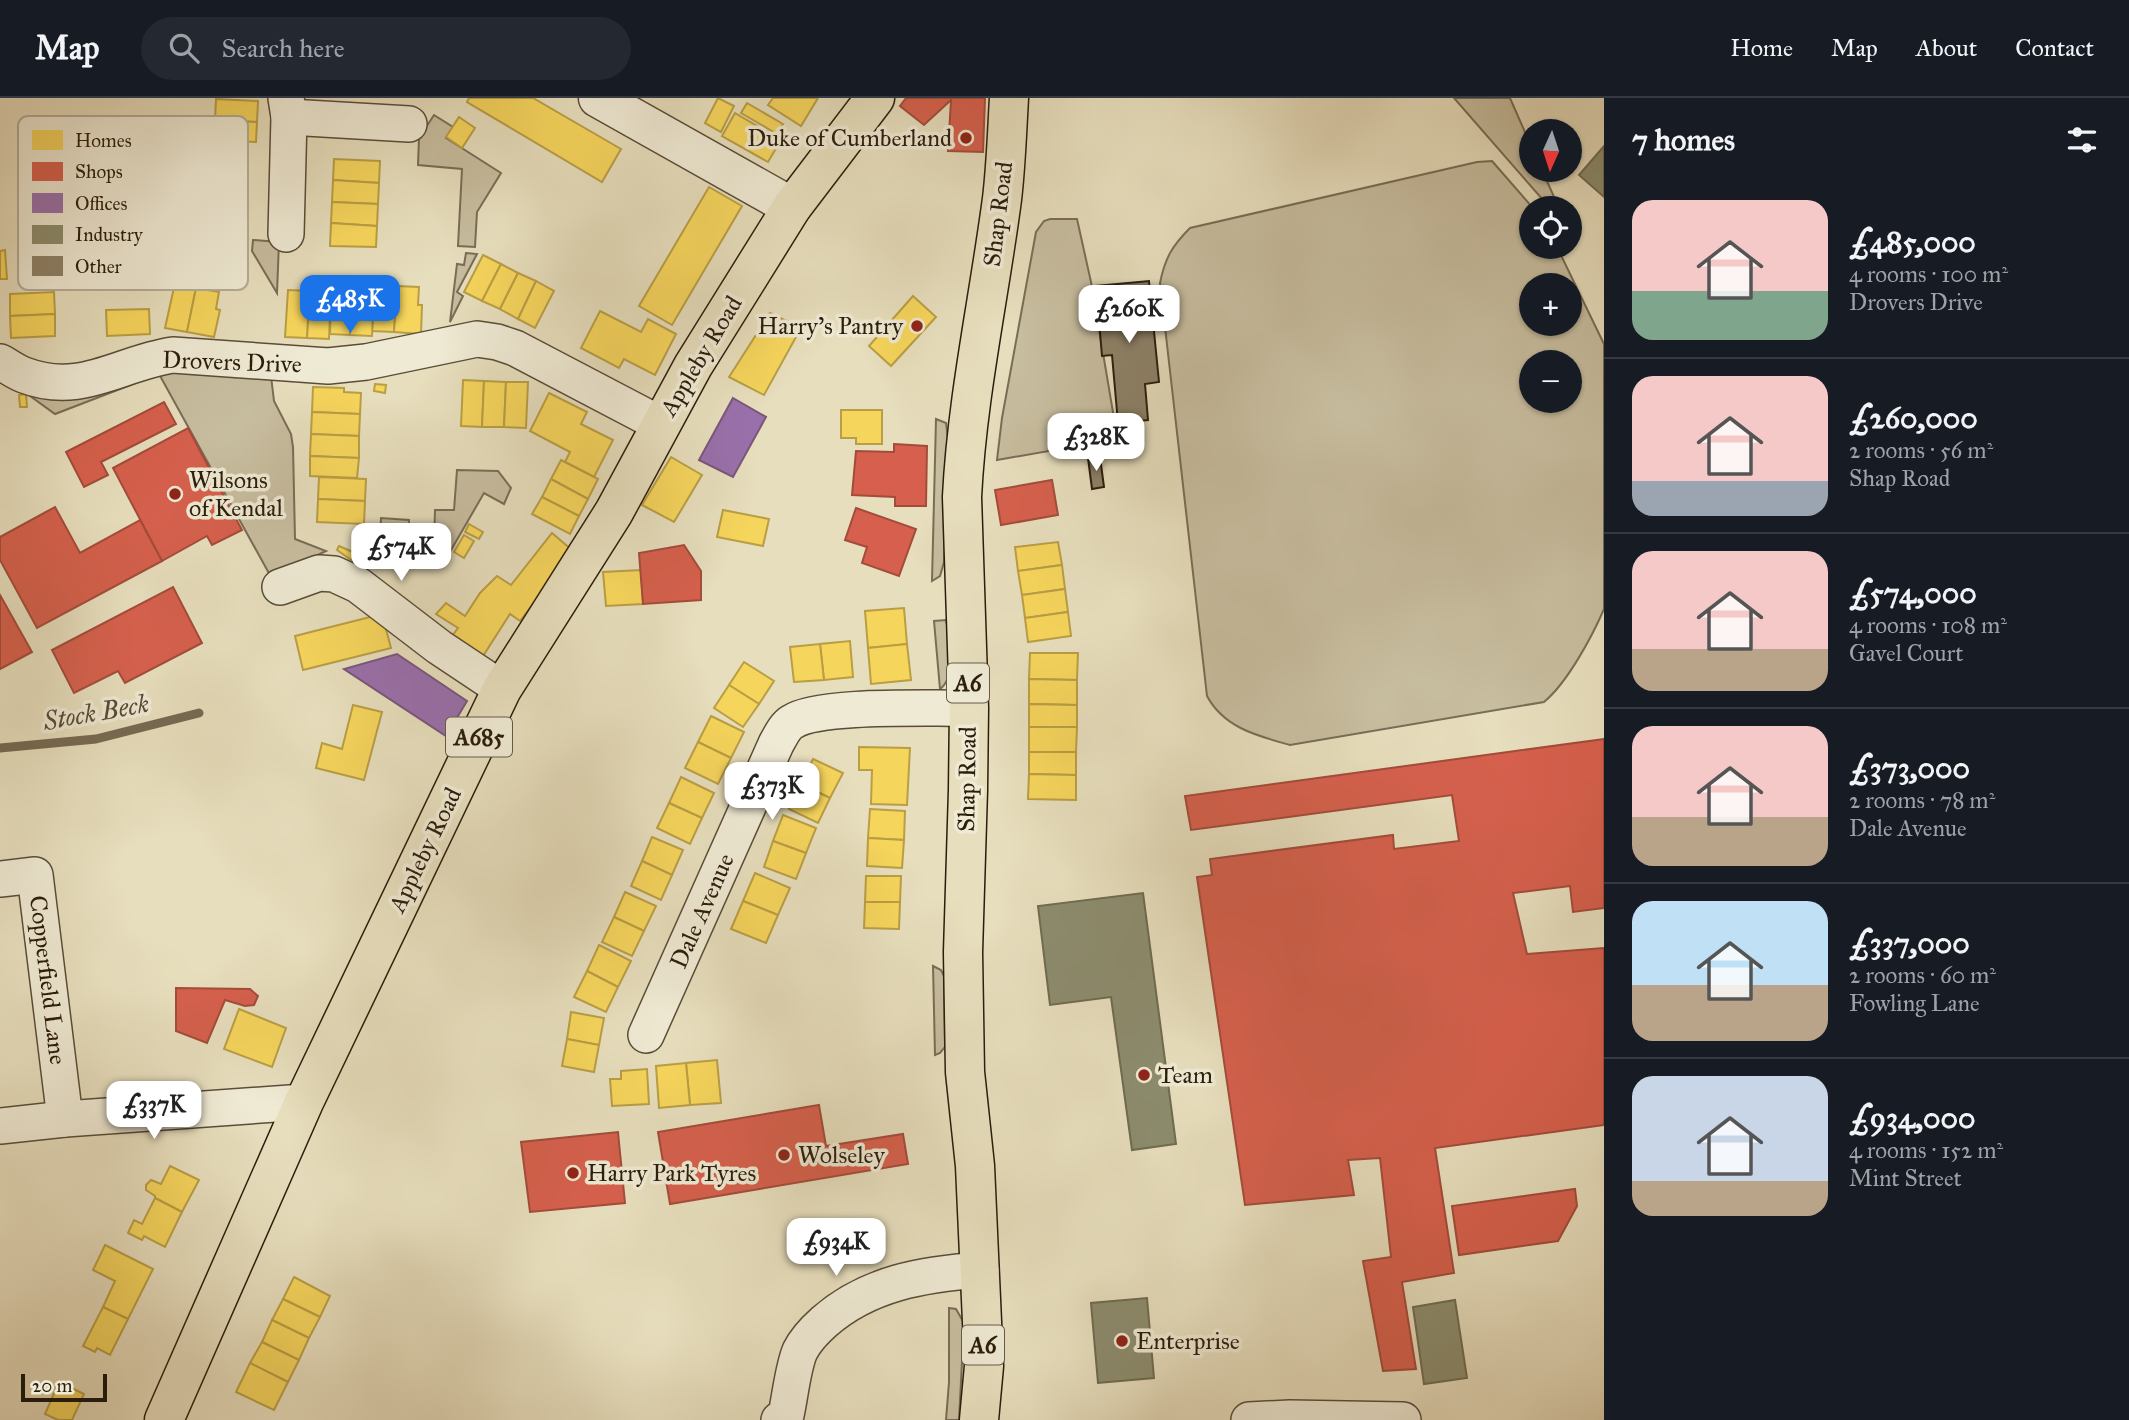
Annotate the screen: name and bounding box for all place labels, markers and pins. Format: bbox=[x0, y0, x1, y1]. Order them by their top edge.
place label: Duke of Cumberland bbox=[747, 123, 952, 153]
marker: Duke of Cumberland bbox=[958, 130, 974, 146]
pin: £485K bbox=[301, 275, 399, 335]
pin: £260K bbox=[1080, 286, 1178, 345]
place label: Harry's Pantry bbox=[758, 311, 904, 341]
marker: Harry's Pantry bbox=[909, 318, 925, 334]
pin: £328K bbox=[1047, 414, 1145, 473]
place label: Wilsons of Kendal bbox=[189, 465, 283, 523]
marker: Wilsons of Kendal bbox=[167, 486, 183, 502]
pin: £574K bbox=[352, 524, 450, 583]
pin: £373K bbox=[723, 762, 821, 822]
place label: Team bbox=[1158, 1060, 1213, 1090]
marker: Team bbox=[1136, 1067, 1152, 1083]
pin: £337K bbox=[105, 1082, 203, 1141]
place label: Wolseley bbox=[798, 1140, 885, 1170]
marker: Wolseley bbox=[776, 1147, 792, 1163]
place label: Harry Park Tyres bbox=[587, 1158, 756, 1188]
marker: Harry Park Tyres bbox=[565, 1165, 581, 1181]
pin: £934K bbox=[787, 1218, 885, 1278]
place label: Enterprise bbox=[1136, 1326, 1240, 1356]
marker: Enterprise bbox=[1114, 1333, 1130, 1349]

